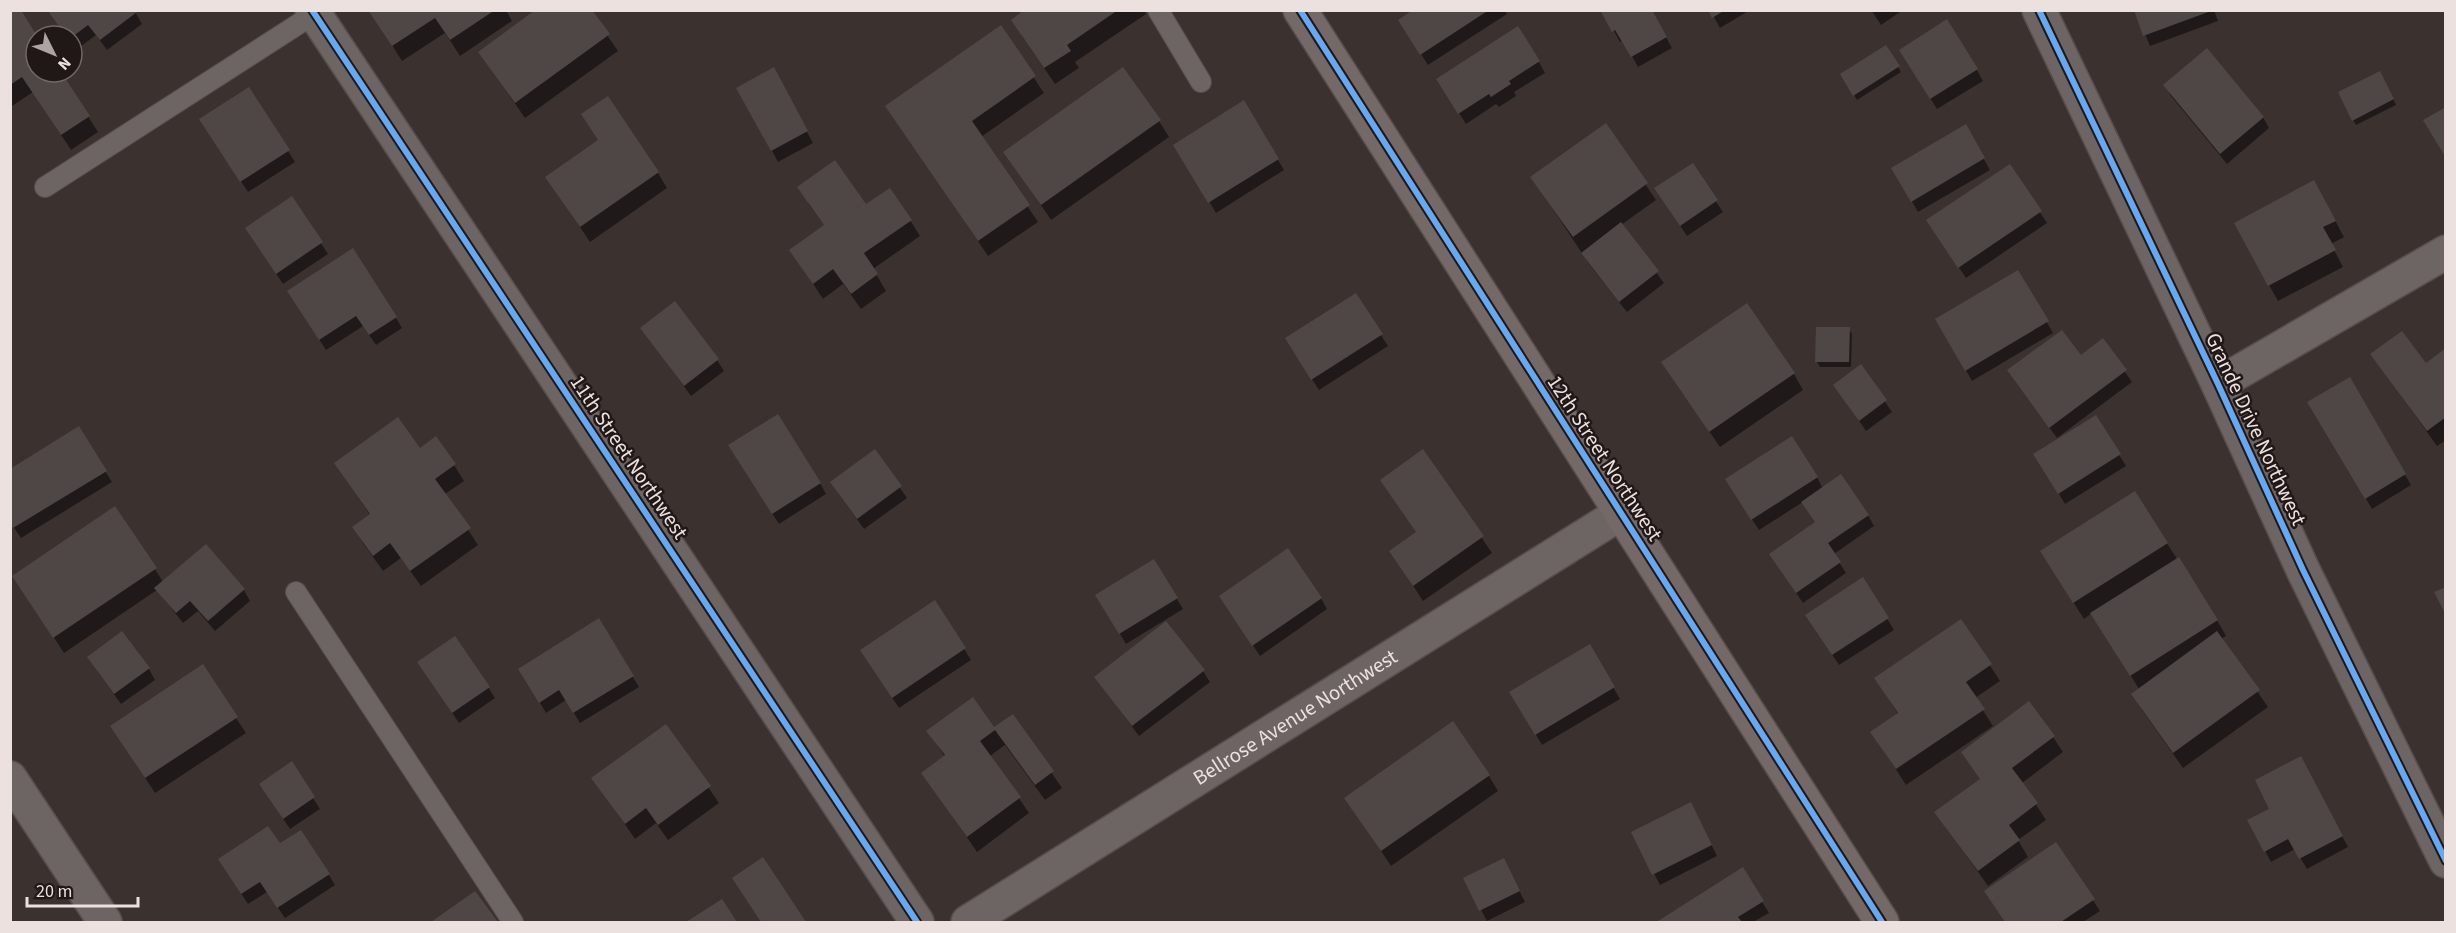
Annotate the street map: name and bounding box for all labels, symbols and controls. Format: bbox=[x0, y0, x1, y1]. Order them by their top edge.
north arrow bbox=[24, 24, 84, 84]
text: N bbox=[53, 52, 76, 75]
street label: Grande Drive Northwest bbox=[2198, 328, 2314, 530]
street label: 11th Street Northwest bbox=[563, 369, 695, 545]
street label: 12th Street Northwest bbox=[1540, 369, 1670, 547]
street label: Bellrose Avenue Northwest bbox=[1187, 642, 1403, 792]
scale bar bbox=[27, 870, 138, 908]
text: 20 m bbox=[36, 879, 72, 904]

